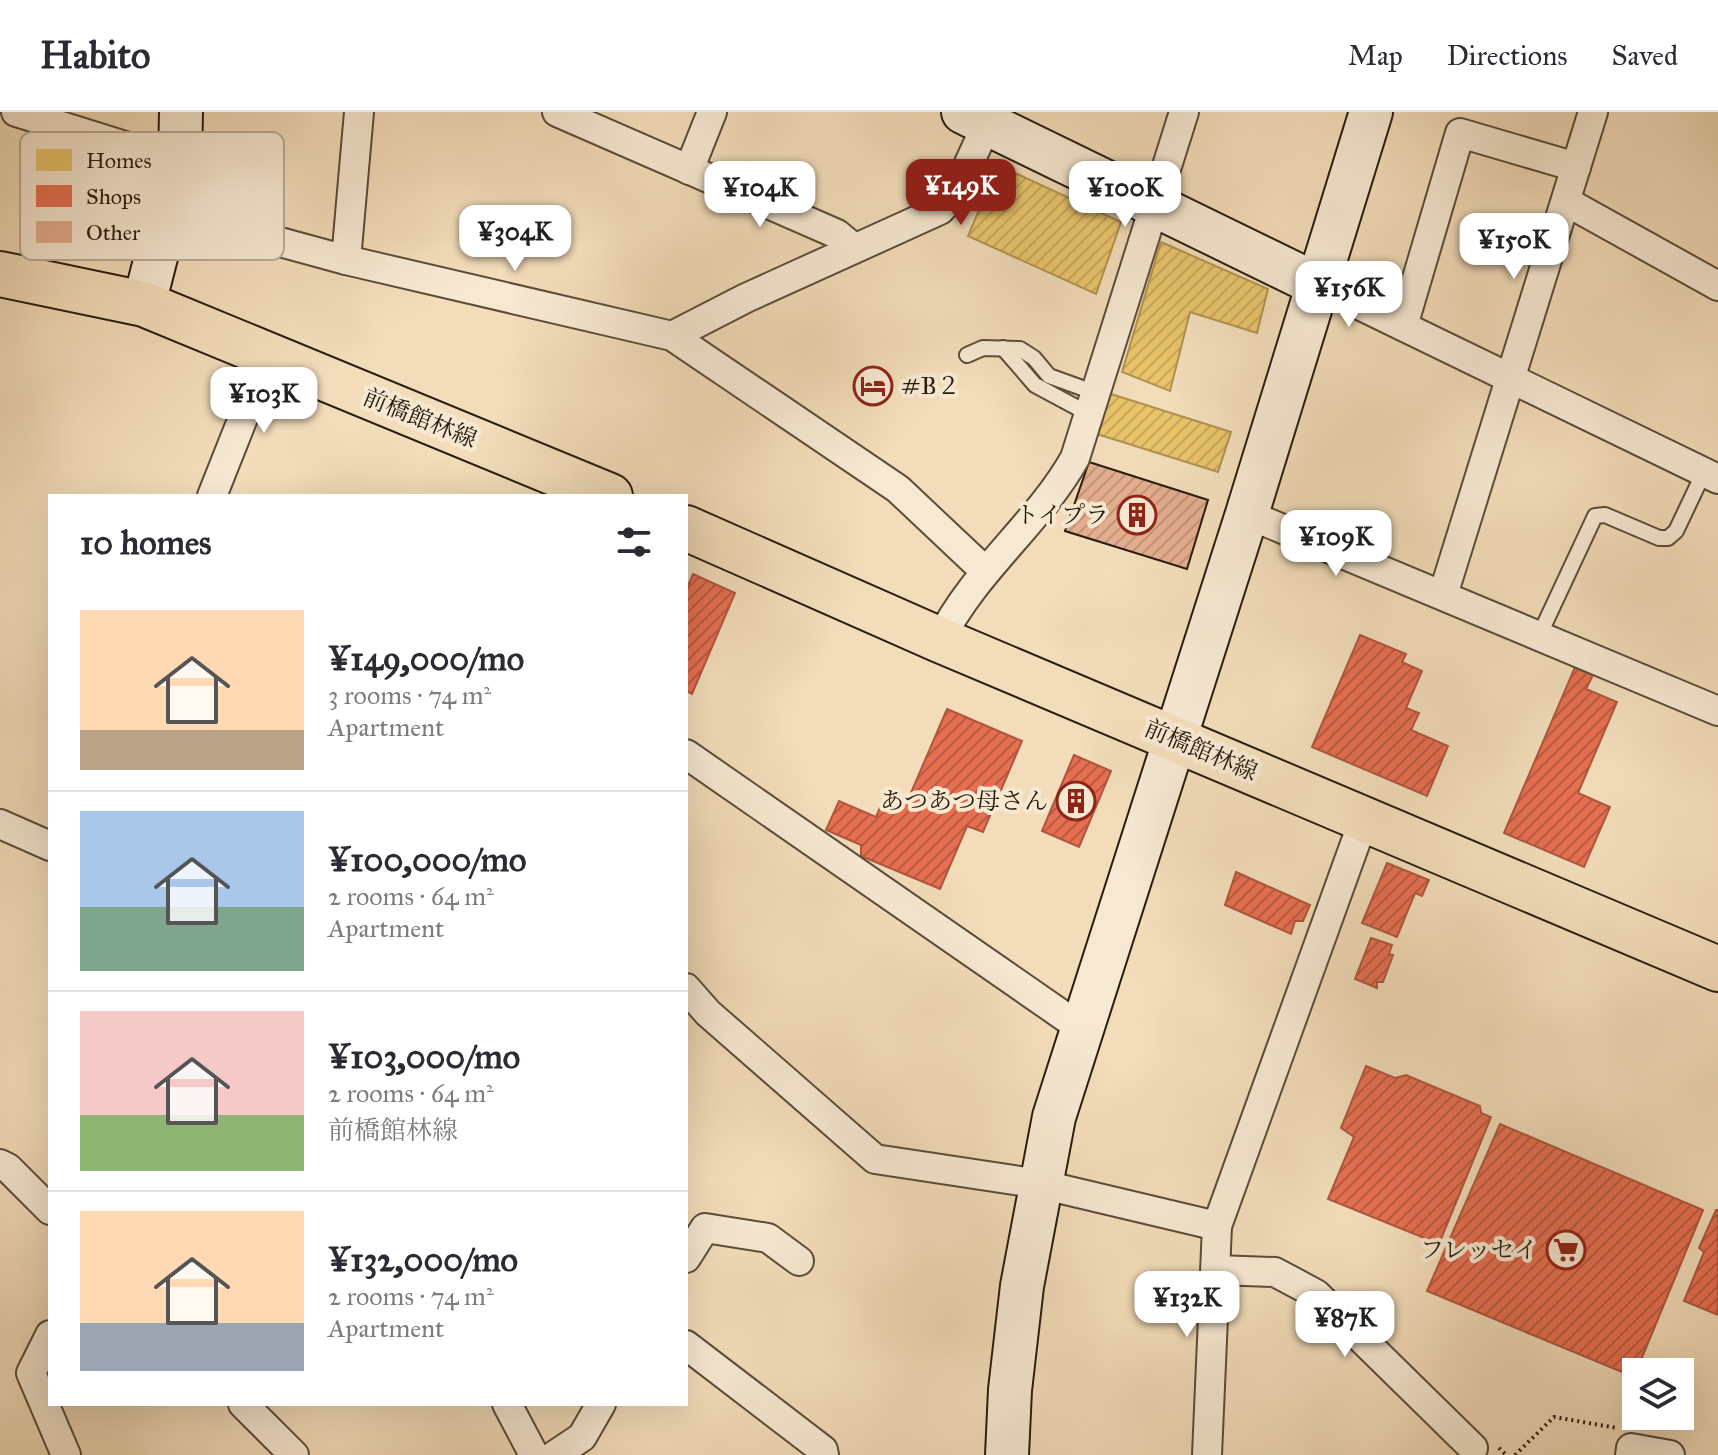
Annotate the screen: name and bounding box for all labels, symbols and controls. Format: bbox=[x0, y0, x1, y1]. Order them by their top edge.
text: Habito bbox=[40, 32, 150, 78]
text: Map bbox=[1348, 38, 1403, 73]
text: Directions bbox=[1447, 38, 1568, 73]
text: Saved bbox=[1612, 38, 1678, 73]
legend bbox=[20, 132, 284, 260]
text: Homes bbox=[86, 147, 152, 174]
pin: ¥149K bbox=[905, 159, 1017, 227]
pin: ¥104K bbox=[704, 161, 816, 229]
pin: ¥100K bbox=[1069, 161, 1181, 229]
text: ¥149K bbox=[924, 169, 998, 201]
text: ¥104K bbox=[722, 171, 798, 203]
text: ¥100K bbox=[1087, 171, 1163, 203]
text: Shops bbox=[86, 183, 141, 210]
pin: ¥304K bbox=[459, 205, 571, 273]
pin: ¥150K bbox=[1458, 213, 1570, 281]
text: ¥304K bbox=[477, 215, 553, 247]
text: Other bbox=[86, 219, 141, 246]
text: ¥150K bbox=[1478, 223, 1550, 255]
pin: ¥156K bbox=[1293, 261, 1405, 329]
text: ¥156K bbox=[1313, 271, 1385, 303]
hotel icon: #B２ bbox=[852, 365, 894, 407]
pin: ¥103K bbox=[208, 367, 320, 435]
place label: #B２ bbox=[901, 371, 961, 401]
text: ¥103K bbox=[228, 377, 300, 409]
street label: 前橋館林線 bbox=[359, 382, 481, 454]
building icon: トイプラ bbox=[1116, 494, 1158, 536]
place label: トイプラ bbox=[1015, 500, 1109, 530]
pin: ¥109K bbox=[1280, 510, 1392, 578]
icon: filters bbox=[612, 520, 656, 564]
text: ¥109K bbox=[1299, 520, 1373, 552]
text: 10 homes bbox=[80, 522, 211, 563]
text: ¥149,000/mo bbox=[328, 638, 524, 679]
icon: home bbox=[144, 642, 240, 738]
text: 3 rooms · 74 m² bbox=[328, 679, 491, 711]
text: Apartment bbox=[328, 711, 444, 743]
street label: 前橋館林線 bbox=[1140, 713, 1262, 787]
building icon: あつあつ母さん bbox=[1055, 780, 1097, 822]
place label: あつあつ母さん bbox=[880, 786, 1048, 816]
text: ¥100,000/mo bbox=[328, 839, 526, 880]
icon: home bbox=[144, 843, 240, 939]
text: 2 rooms · 64 m² bbox=[328, 880, 494, 912]
text: Apartment bbox=[328, 912, 444, 944]
text: ¥103,000/mo bbox=[328, 1036, 520, 1077]
icon: home bbox=[144, 1043, 240, 1139]
text: 2 rooms · 64 m² bbox=[328, 1077, 494, 1109]
text: 前橋館林線 bbox=[328, 1114, 458, 1146]
supermarket icon: フレッセイ bbox=[1545, 1229, 1587, 1271]
place label: フレッセイ bbox=[1420, 1235, 1538, 1265]
text: ¥132,000/mo bbox=[328, 1239, 518, 1280]
icon: home bbox=[144, 1243, 240, 1339]
pin: ¥132K bbox=[1131, 1271, 1243, 1339]
text: 2 rooms · 74 m² bbox=[328, 1280, 494, 1312]
text: ¥132K bbox=[1152, 1281, 1222, 1313]
pin: ¥87K bbox=[1298, 1291, 1392, 1359]
text: ¥87K bbox=[1313, 1301, 1377, 1333]
text: Apartment bbox=[328, 1312, 444, 1344]
map controls bbox=[1622, 1358, 1694, 1430]
button: layers bbox=[1622, 1358, 1694, 1430]

